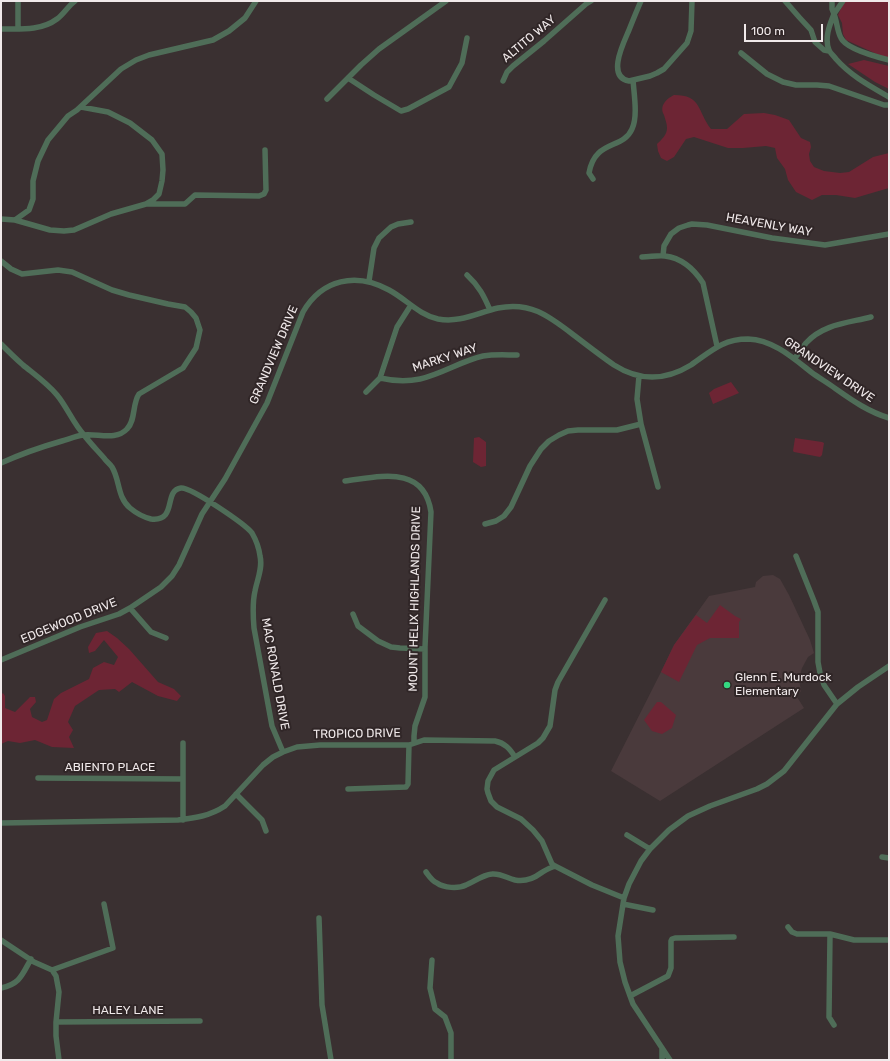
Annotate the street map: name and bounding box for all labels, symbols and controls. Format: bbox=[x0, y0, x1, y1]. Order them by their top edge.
street label: ALTITO WAY bbox=[499, 12, 559, 66]
scale bar bbox=[746, 16, 825, 42]
text: 100 m bbox=[751, 24, 785, 38]
street label: HEAVENLY WAY bbox=[725, 210, 813, 240]
street label: GRANDVIEW DRIVE bbox=[247, 303, 301, 407]
street label: GRANDVIEW DRIVE bbox=[781, 334, 877, 406]
street label: MARKY WAY bbox=[411, 341, 479, 375]
street label: MOUNT HELIX HIGHLANDS DRIVE bbox=[406, 506, 424, 692]
street label: EDGEWOOD DRIVE bbox=[19, 595, 119, 647]
street label: MAC RONALD DRIVE bbox=[258, 617, 292, 731]
place label: Glenn E. Murdock Elementary bbox=[735, 671, 832, 699]
marker: Glenn E. Murdock Elementary bbox=[722, 680, 732, 690]
street label: TROPICO DRIVE bbox=[313, 726, 401, 742]
street label: ABIENTO PLACE bbox=[65, 761, 155, 775]
street label: HALEY LANE bbox=[92, 1004, 164, 1018]

